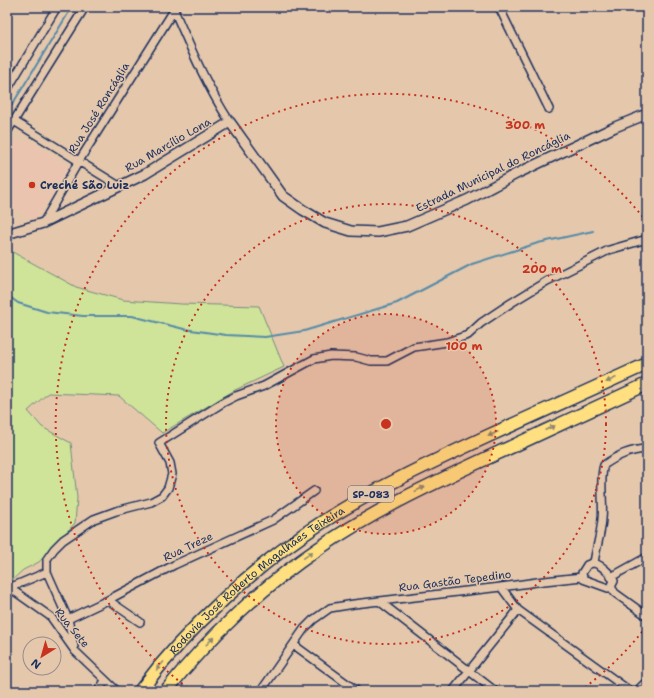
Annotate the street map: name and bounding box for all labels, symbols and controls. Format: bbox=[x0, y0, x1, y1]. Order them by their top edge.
street label: Rua José Roncáglia bbox=[65, 59, 133, 156]
street label: Rua Marcílio Lona bbox=[122, 114, 214, 176]
text: 300 m bbox=[505, 117, 545, 133]
street label: Estrada Municipal do Roncáglia bbox=[413, 128, 573, 216]
place label: Creché São Luiz bbox=[40, 178, 129, 193]
marker: Creché São Luiz bbox=[27, 180, 37, 190]
text: 200 m bbox=[522, 261, 562, 277]
text: 100 m bbox=[446, 338, 483, 354]
one-way arrow bbox=[606, 377, 617, 383]
centre of rings bbox=[379, 417, 393, 431]
one-way arrow bbox=[545, 425, 556, 431]
one-way arrow bbox=[488, 431, 499, 437]
road number: SP-083 bbox=[348, 486, 394, 502]
one-way arrow bbox=[414, 486, 426, 492]
street label: Rodovia José Roberto Magalhães Teixeira bbox=[166, 503, 347, 658]
street label: Rua Treze bbox=[161, 529, 215, 565]
one-way arrow bbox=[303, 551, 314, 560]
street label: Rua Gastão Tepedino bbox=[398, 567, 513, 595]
street label: Rua Sete bbox=[51, 605, 93, 651]
north arrow bbox=[22, 636, 62, 676]
one-way arrow bbox=[205, 636, 215, 646]
text: N bbox=[28, 655, 44, 672]
one-way arrow bbox=[156, 661, 165, 671]

